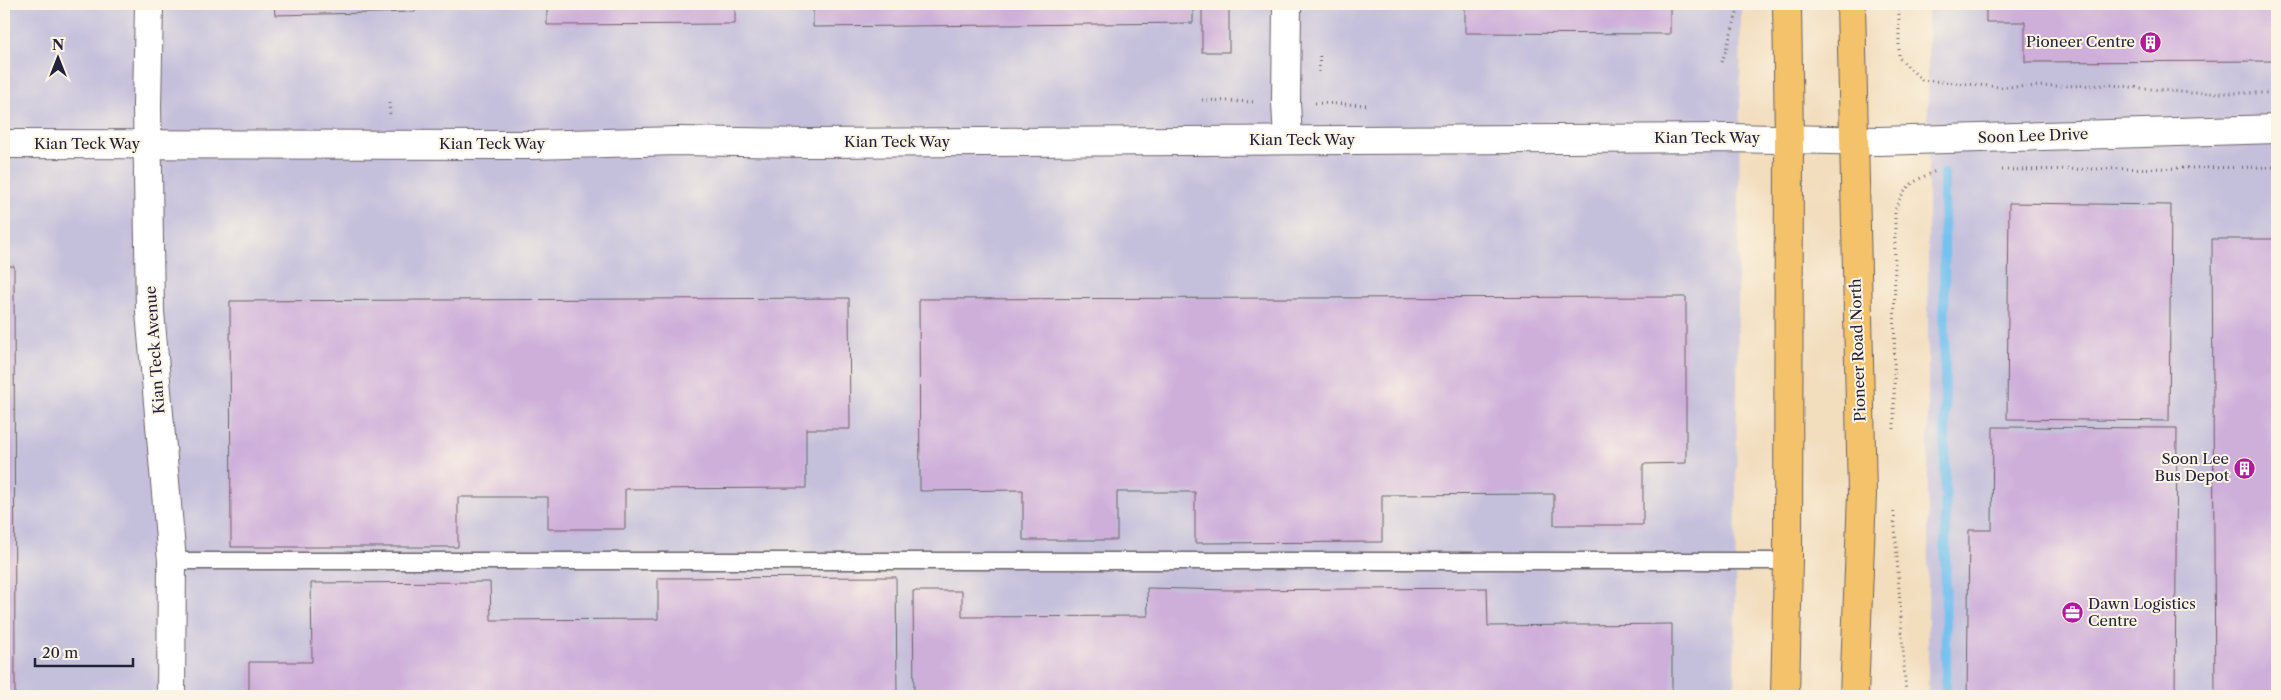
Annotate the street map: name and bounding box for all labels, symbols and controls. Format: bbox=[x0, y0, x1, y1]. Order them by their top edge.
building icon: Pioneer Centre bbox=[2139, 30, 2163, 54]
north arrow bbox=[32, 32, 82, 82]
place label: Pioneer Centre bbox=[2026, 32, 2135, 51]
text: N bbox=[52, 36, 64, 54]
street label: Soon Lee Drive bbox=[1977, 124, 2088, 147]
street label: Kian Teck Way bbox=[1654, 128, 1761, 147]
street label: Kian Teck Way bbox=[1249, 130, 1356, 149]
street label: Kian Teck Way bbox=[844, 132, 951, 151]
street label: Kian Teck Way bbox=[34, 134, 141, 153]
street label: Kian Teck Way bbox=[439, 134, 546, 153]
street label: Pioneer Road North bbox=[1845, 278, 1869, 422]
street label: Kian Teck Avenue bbox=[141, 285, 168, 415]
place label: Soon Lee Bus Depot bbox=[2154, 449, 2230, 485]
building icon: Soon Lee Bus Depot bbox=[2233, 456, 2257, 480]
place label: Dawn Logistics Centre bbox=[2088, 594, 2196, 630]
office icon: Dawn Logistics Centre bbox=[2060, 601, 2084, 625]
scale bar bbox=[35, 635, 132, 667]
text: 20 m bbox=[42, 643, 78, 662]

